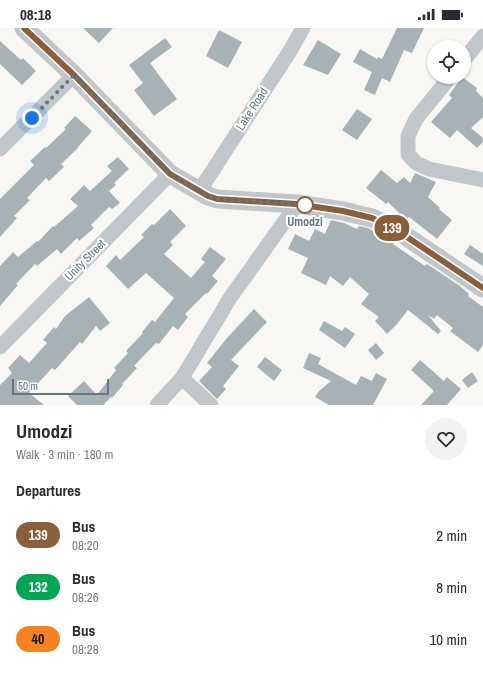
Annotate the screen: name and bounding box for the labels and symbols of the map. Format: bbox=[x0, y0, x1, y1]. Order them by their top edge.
street label: Lake Road bbox=[232, 85, 272, 133]
your location bbox=[22, 108, 42, 128]
marker: Umodzi bbox=[296, 196, 314, 214]
place label: Umodzi bbox=[287, 214, 323, 230]
line badge: 139 bbox=[369, 215, 415, 241]
street label: Unity Street bbox=[61, 236, 109, 284]
scale bar bbox=[12, 377, 109, 396]

